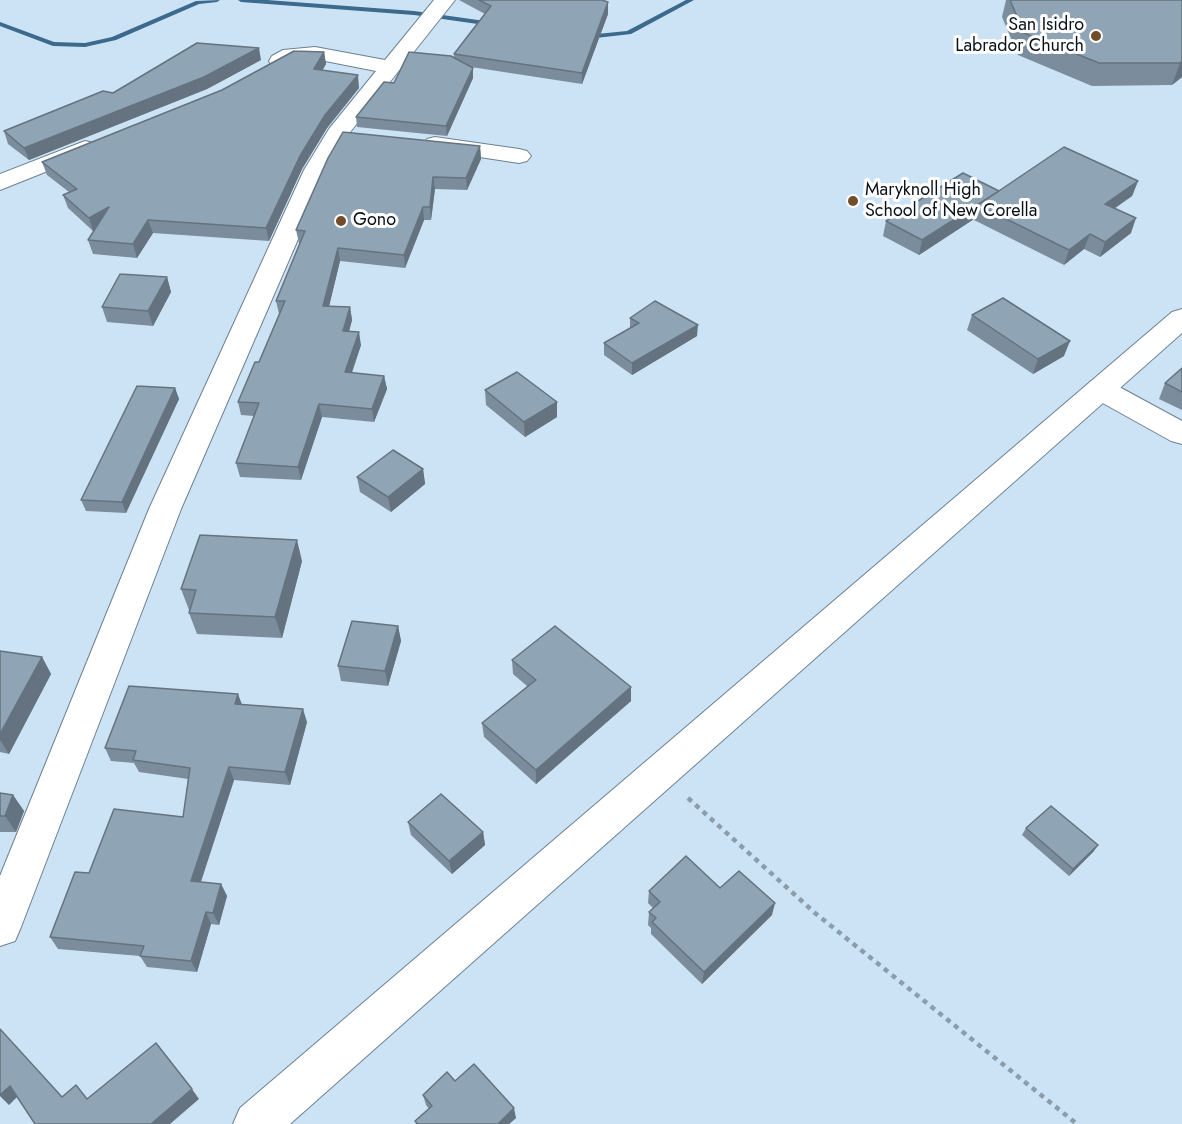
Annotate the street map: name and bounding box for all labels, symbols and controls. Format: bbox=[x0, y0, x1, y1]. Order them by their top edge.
place label: San Isidro Labrador Church bbox=[955, 15, 1084, 57]
marker: San Isidro Labrador Church bbox=[1089, 29, 1103, 43]
place label: Maryknoll High School of New Corella bbox=[865, 180, 1037, 222]
marker: Maryknoll High School of New Corella bbox=[846, 194, 860, 208]
place label: Gono bbox=[353, 210, 396, 232]
marker: Gono bbox=[334, 214, 348, 228]

